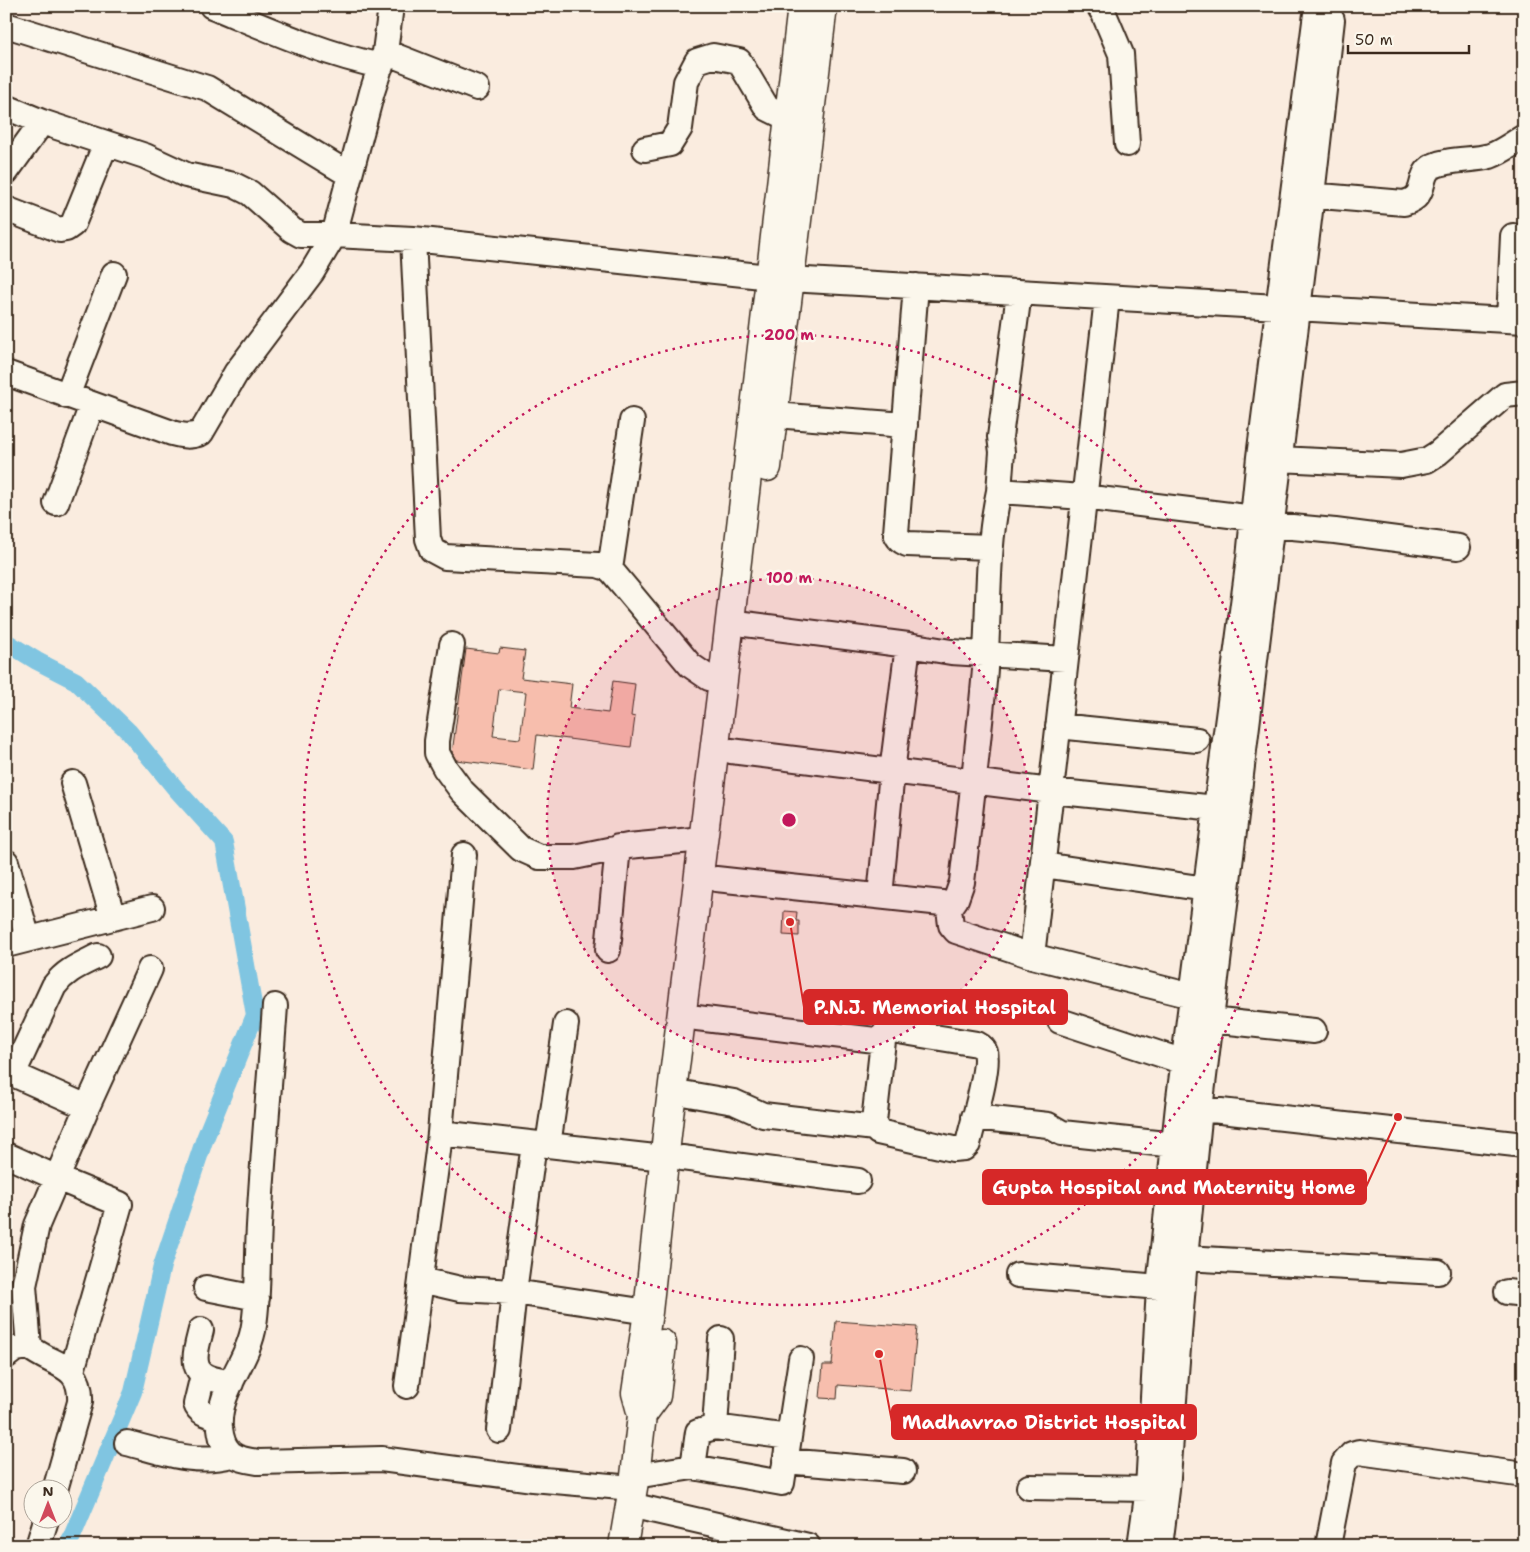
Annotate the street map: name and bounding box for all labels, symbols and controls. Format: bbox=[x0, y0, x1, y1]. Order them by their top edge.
scale bar bbox=[1348, 22, 1469, 54]
text: 50 m bbox=[1355, 30, 1393, 50]
text: 200 m bbox=[764, 325, 814, 345]
text: 100 m bbox=[766, 568, 812, 588]
centre of rings bbox=[780, 811, 798, 829]
callout: P.N.J. Memorial Hospital bbox=[804, 990, 1067, 1024]
text: P.N.J. Memorial Hospital bbox=[814, 995, 1057, 1020]
callout: Gupta Hospital and Maternity Home bbox=[983, 1170, 1366, 1204]
text: Gupta Hospital and Maternity Home bbox=[992, 1175, 1356, 1200]
callout: Madhavrao District Hospital bbox=[892, 1405, 1196, 1439]
text: Madhavrao District Hospital bbox=[902, 1410, 1186, 1435]
north arrow bbox=[22, 1480, 72, 1530]
text: N bbox=[42, 1482, 54, 1500]

